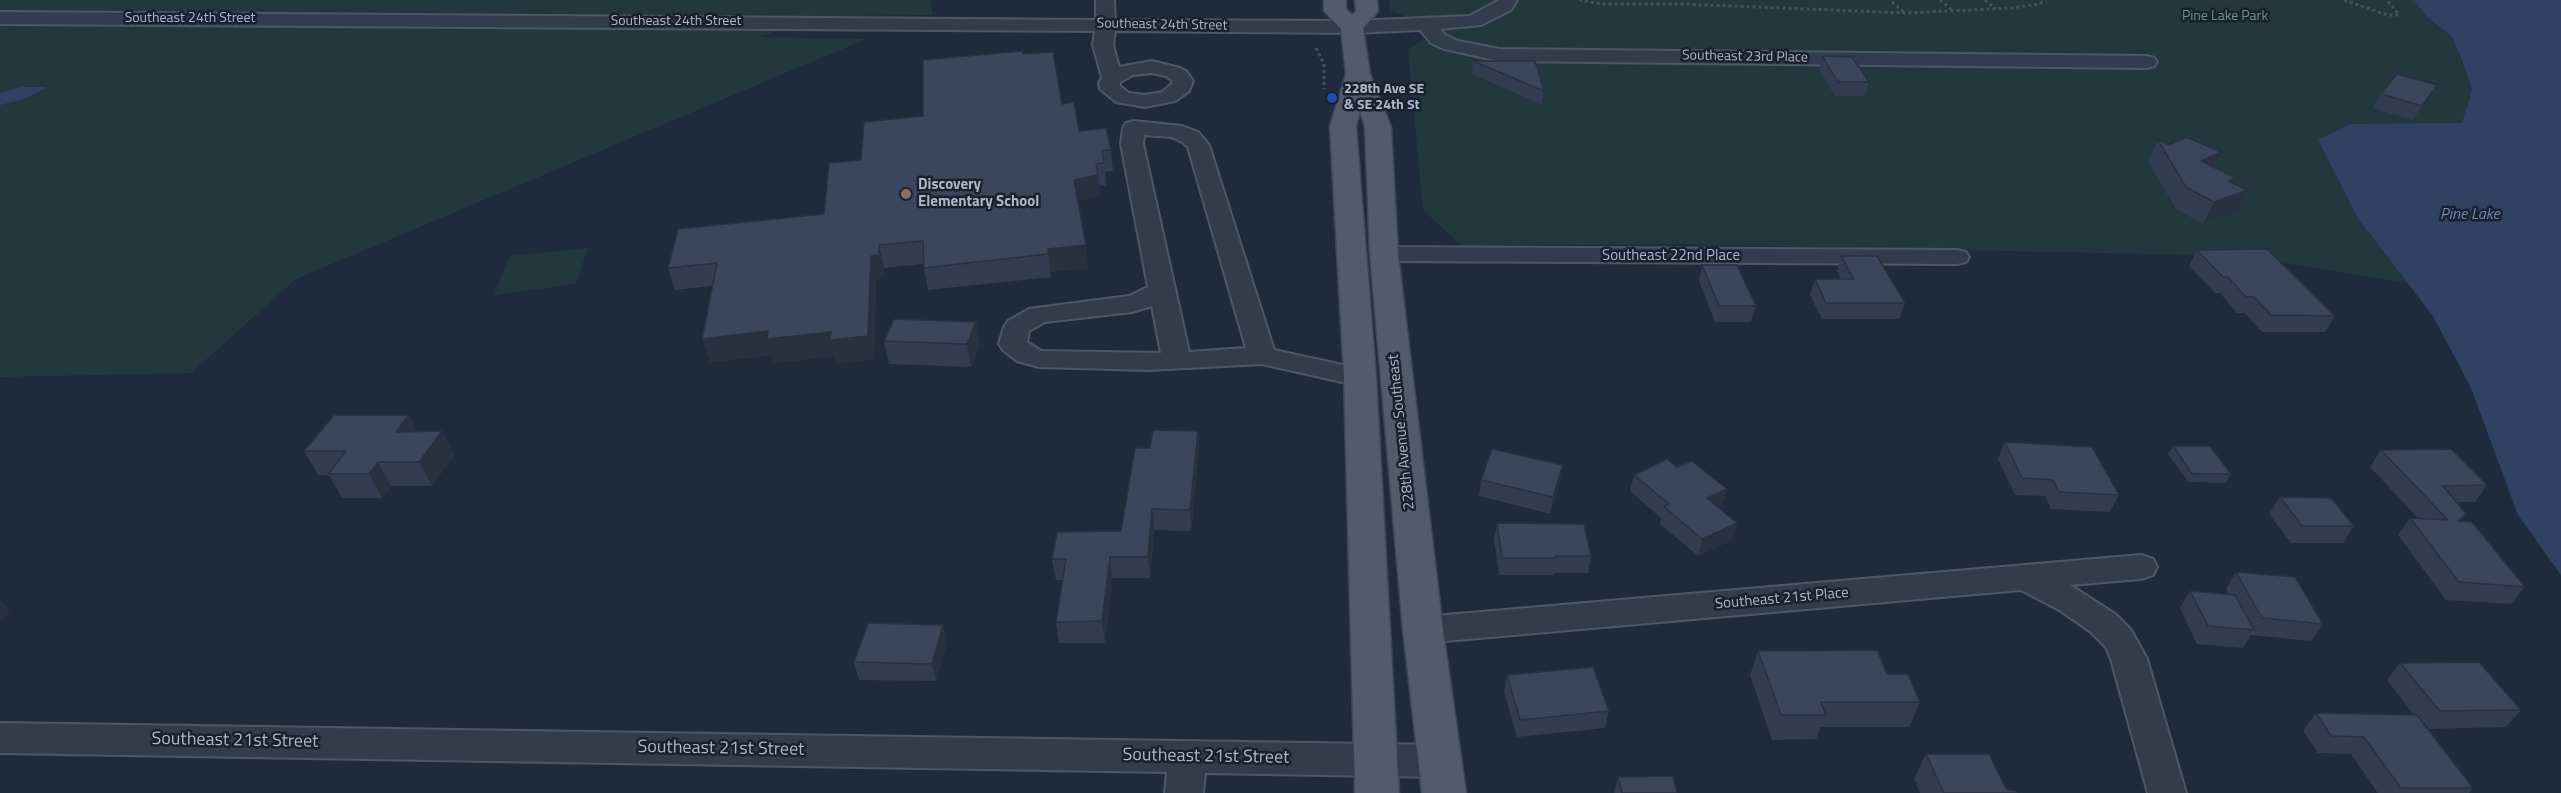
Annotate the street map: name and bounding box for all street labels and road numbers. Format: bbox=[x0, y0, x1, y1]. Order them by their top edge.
street label: Southeast 24th Street bbox=[125, 11, 255, 27]
street label: Southeast 24th Street bbox=[611, 14, 741, 30]
street label: Southeast 24th Street bbox=[1097, 15, 1227, 35]
street label: Southeast 23rd Place bbox=[1682, 48, 1808, 66]
street label: Southeast 22nd Place bbox=[1602, 247, 1740, 265]
street label: 228th Avenue Southeast bbox=[1385, 353, 1419, 511]
street label: Southeast 21st Place bbox=[1714, 584, 1850, 614]
street label: Southeast 21st Street bbox=[151, 729, 319, 753]
street label: Southeast 21st Street bbox=[637, 737, 805, 761]
street label: Southeast 21st Street bbox=[1122, 745, 1290, 769]

